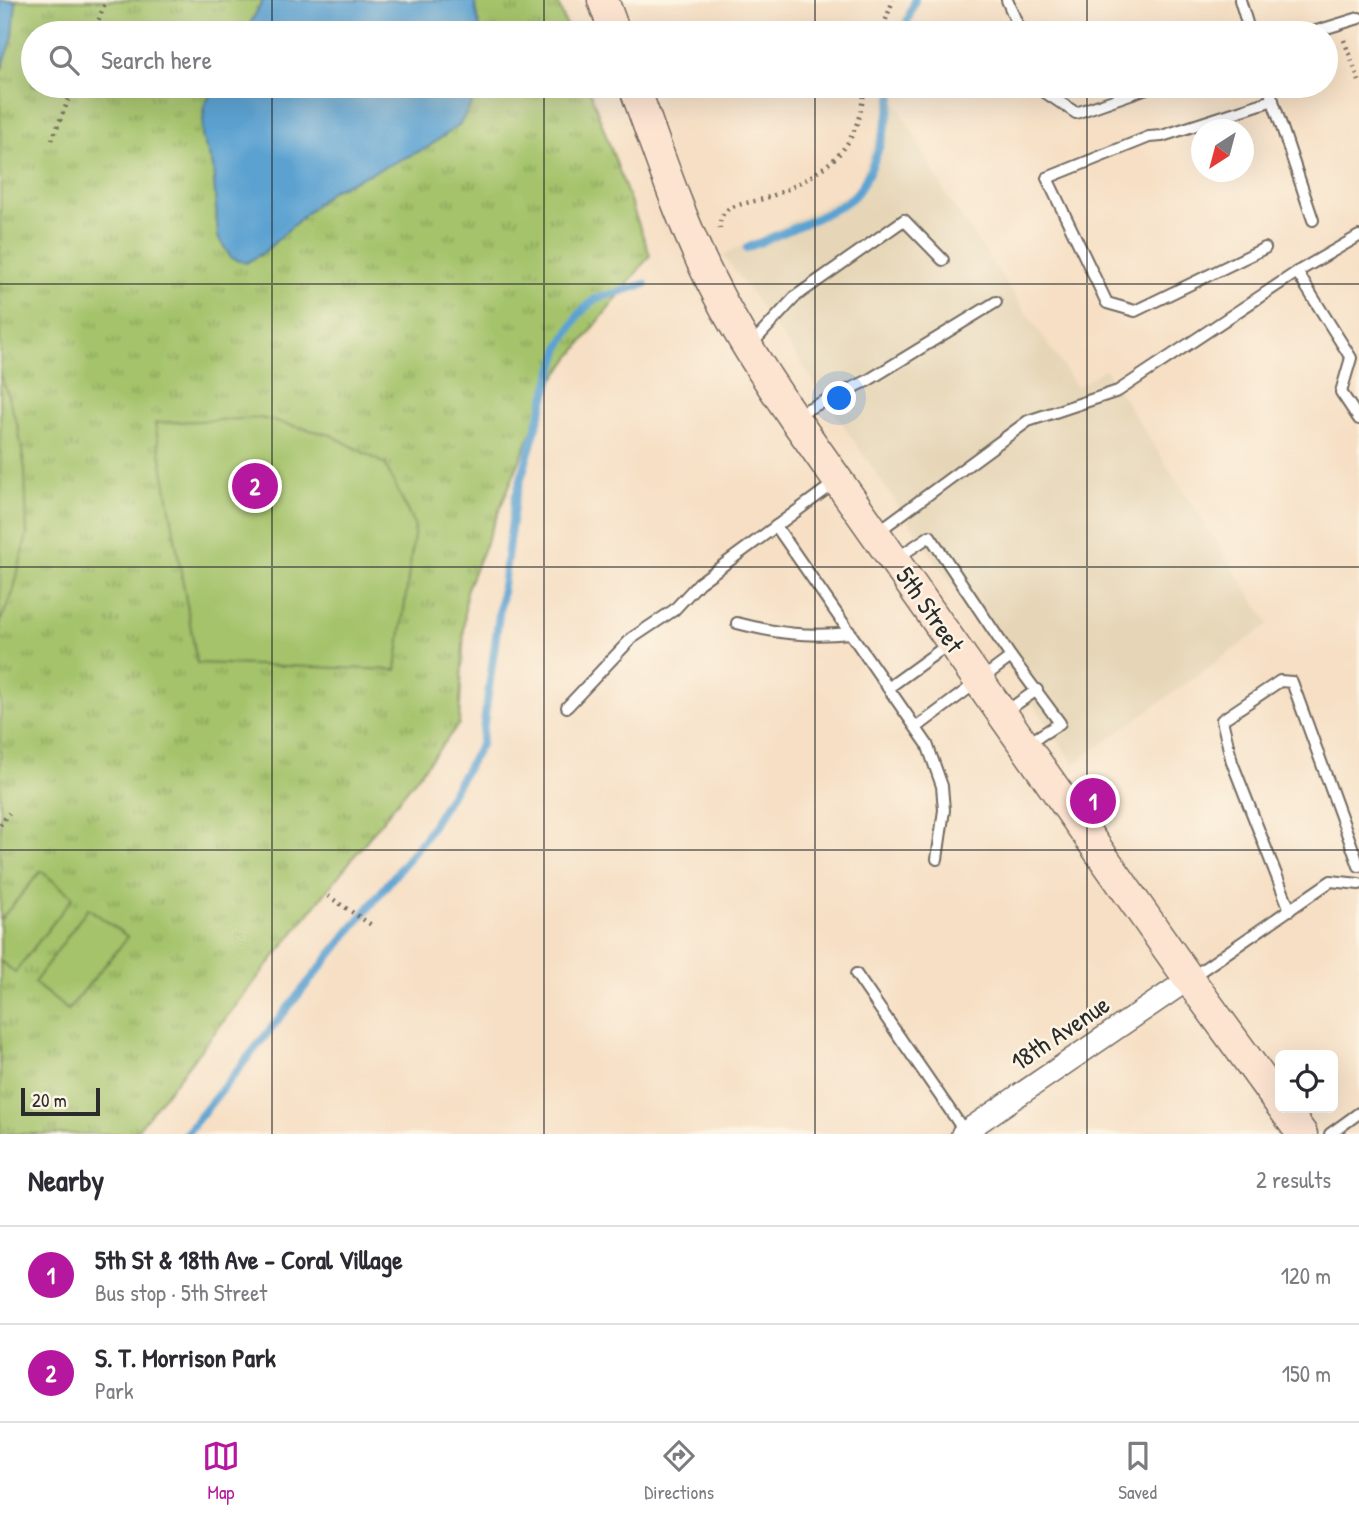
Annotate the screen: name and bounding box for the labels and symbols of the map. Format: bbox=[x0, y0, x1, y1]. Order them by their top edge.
north arrow bbox=[1191, 119, 1254, 182]
your location bbox=[822, 381, 856, 415]
pin: 2 bbox=[232, 460, 278, 512]
street label: 5th Street bbox=[888, 560, 973, 660]
pin: 1 bbox=[1070, 775, 1116, 827]
street label: 18th Avenue bbox=[1003, 987, 1116, 1079]
scale bar bbox=[21, 1085, 100, 1117]

